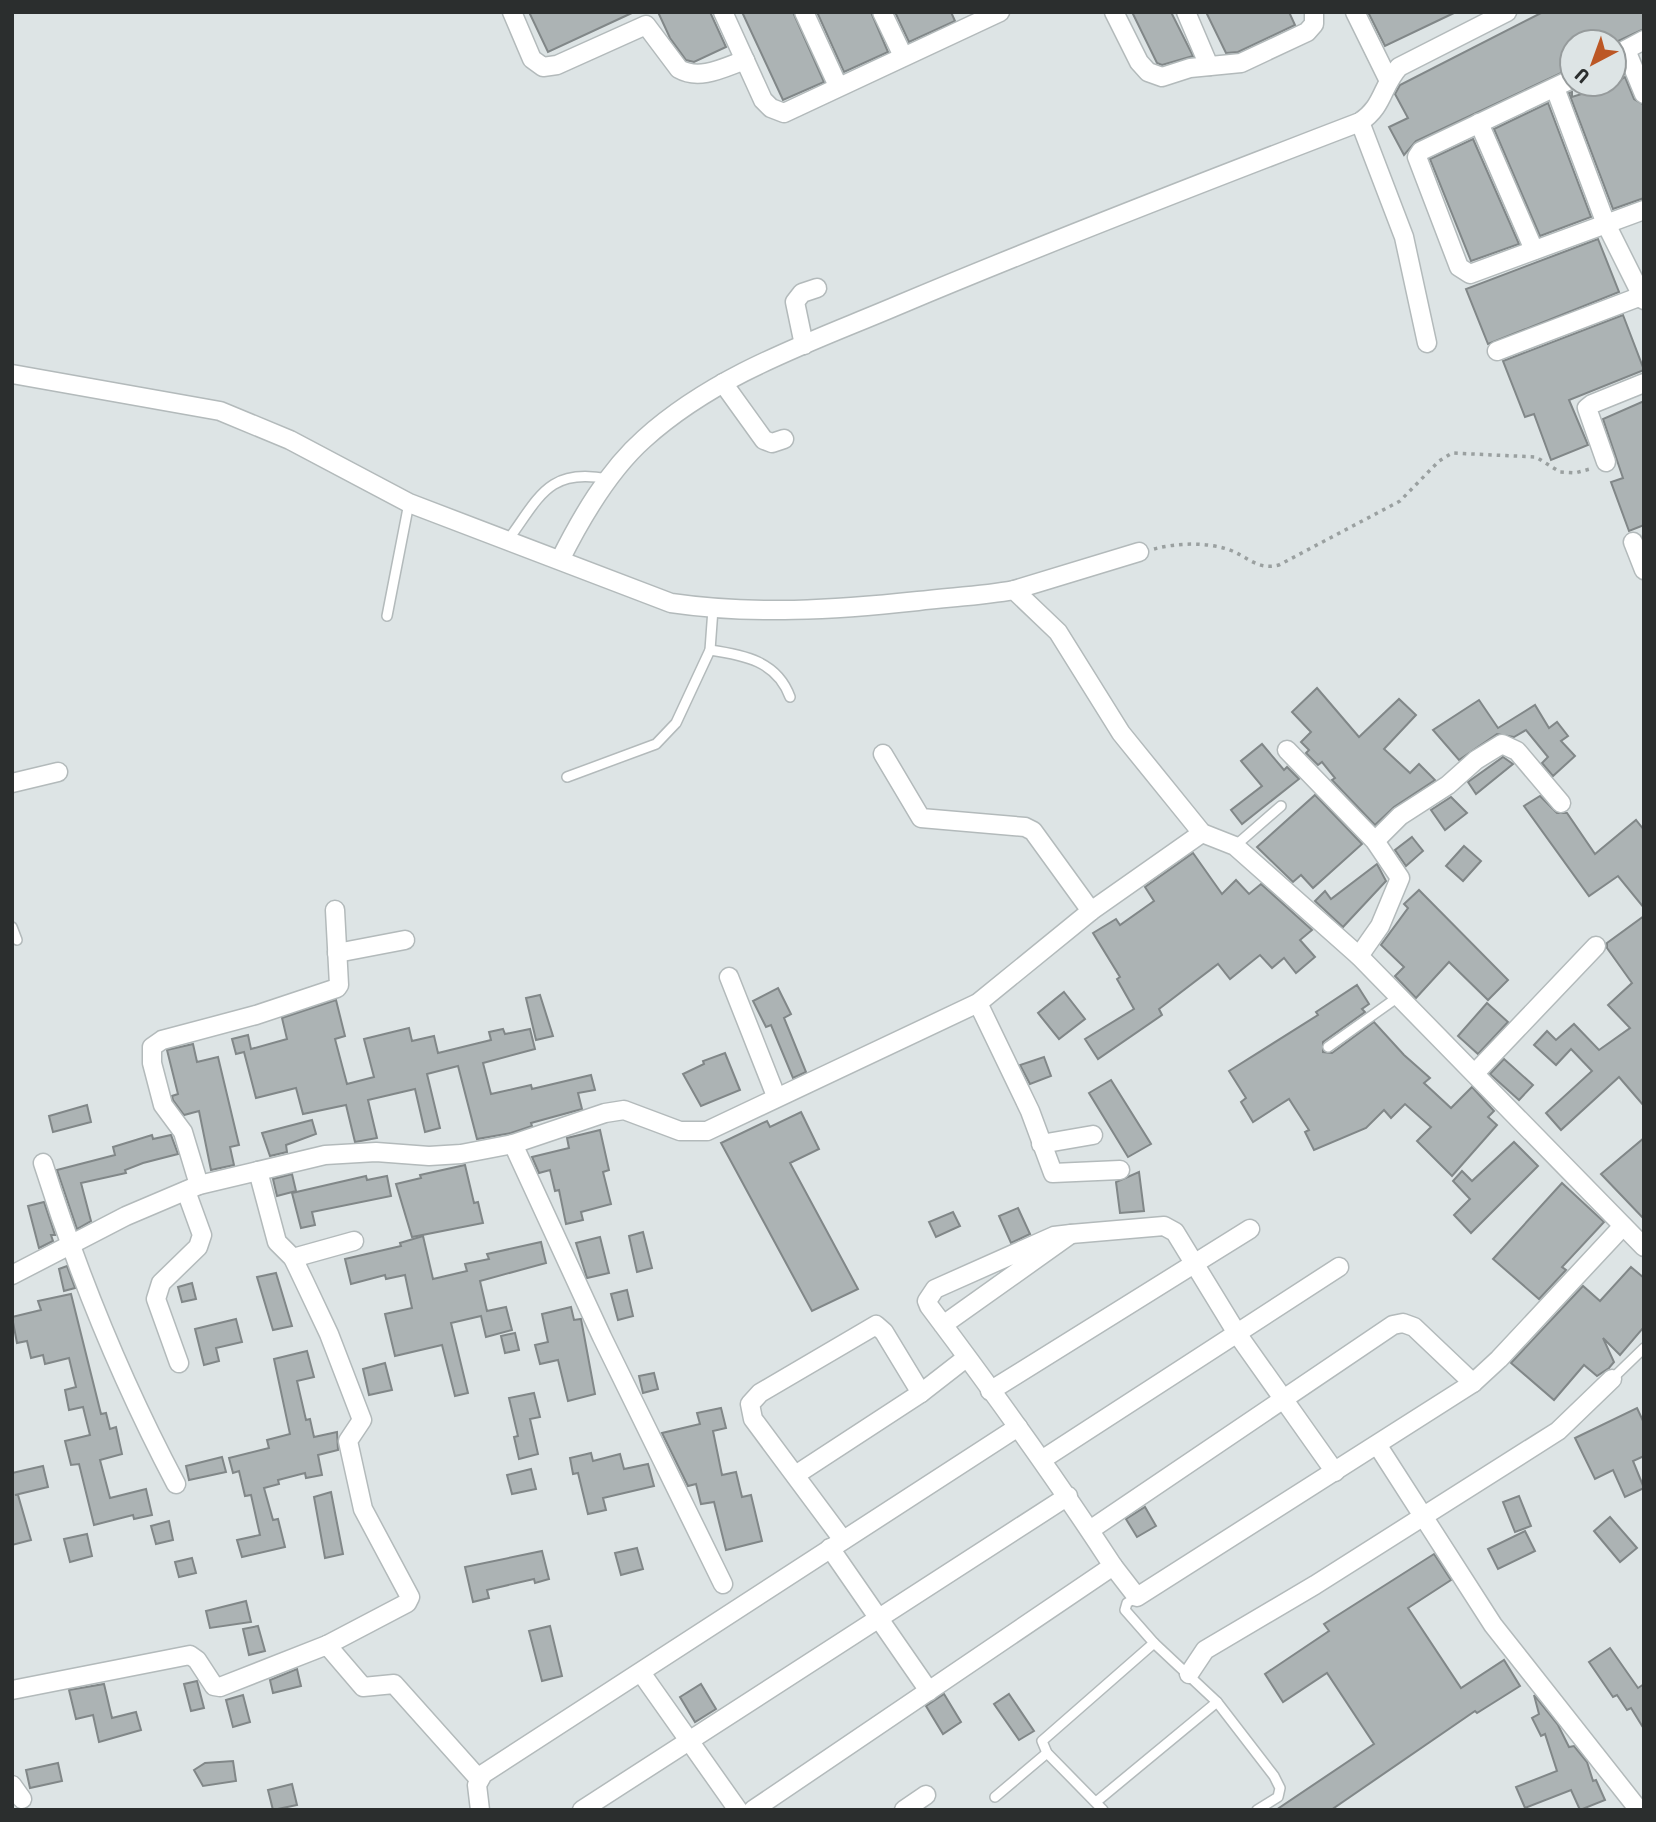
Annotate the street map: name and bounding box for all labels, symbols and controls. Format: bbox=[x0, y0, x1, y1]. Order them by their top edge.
north arrow bbox=[1558, 28, 1628, 98]
text: U bbox=[1570, 64, 1593, 88]

